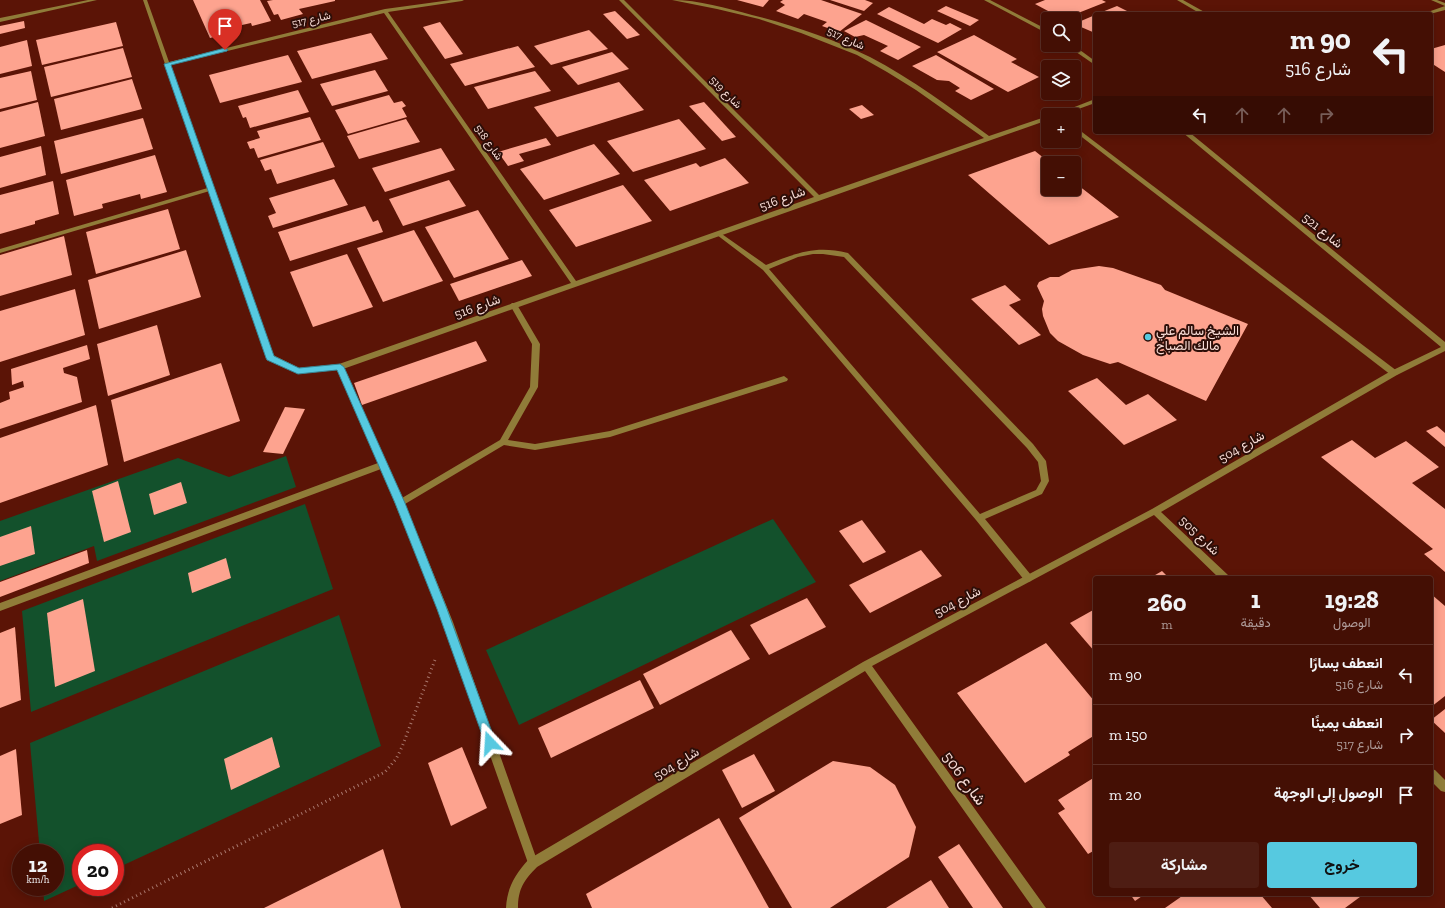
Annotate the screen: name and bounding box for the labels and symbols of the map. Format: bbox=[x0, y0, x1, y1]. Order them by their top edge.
pin bbox=[208, 9, 242, 50]
street label: شارع 517 bbox=[290, 9, 332, 31]
street label: شارع 517 bbox=[825, 24, 867, 53]
street label: شارع 519 bbox=[706, 73, 745, 112]
street label: شارع 518 bbox=[471, 122, 506, 163]
street label: شارع 516 bbox=[757, 183, 808, 216]
street label: شارع 521 bbox=[1298, 210, 1346, 253]
street label: شارع 516 bbox=[452, 291, 503, 324]
place label: الشيخ سالم علي مالك الصباح bbox=[1156, 323, 1239, 355]
marker: الشيخ سالم علي مالك الصباح bbox=[1143, 332, 1153, 342]
street label: شارع 504 bbox=[1216, 427, 1268, 467]
street label: شارع 505 bbox=[1175, 513, 1223, 560]
street label: شارع 504 bbox=[932, 583, 984, 622]
position arrow bbox=[469, 722, 511, 764]
street label: شارع 504 bbox=[651, 744, 703, 785]
street label: شارع 506 bbox=[937, 748, 990, 810]
speed limit sign: 20 bbox=[72, 844, 124, 896]

